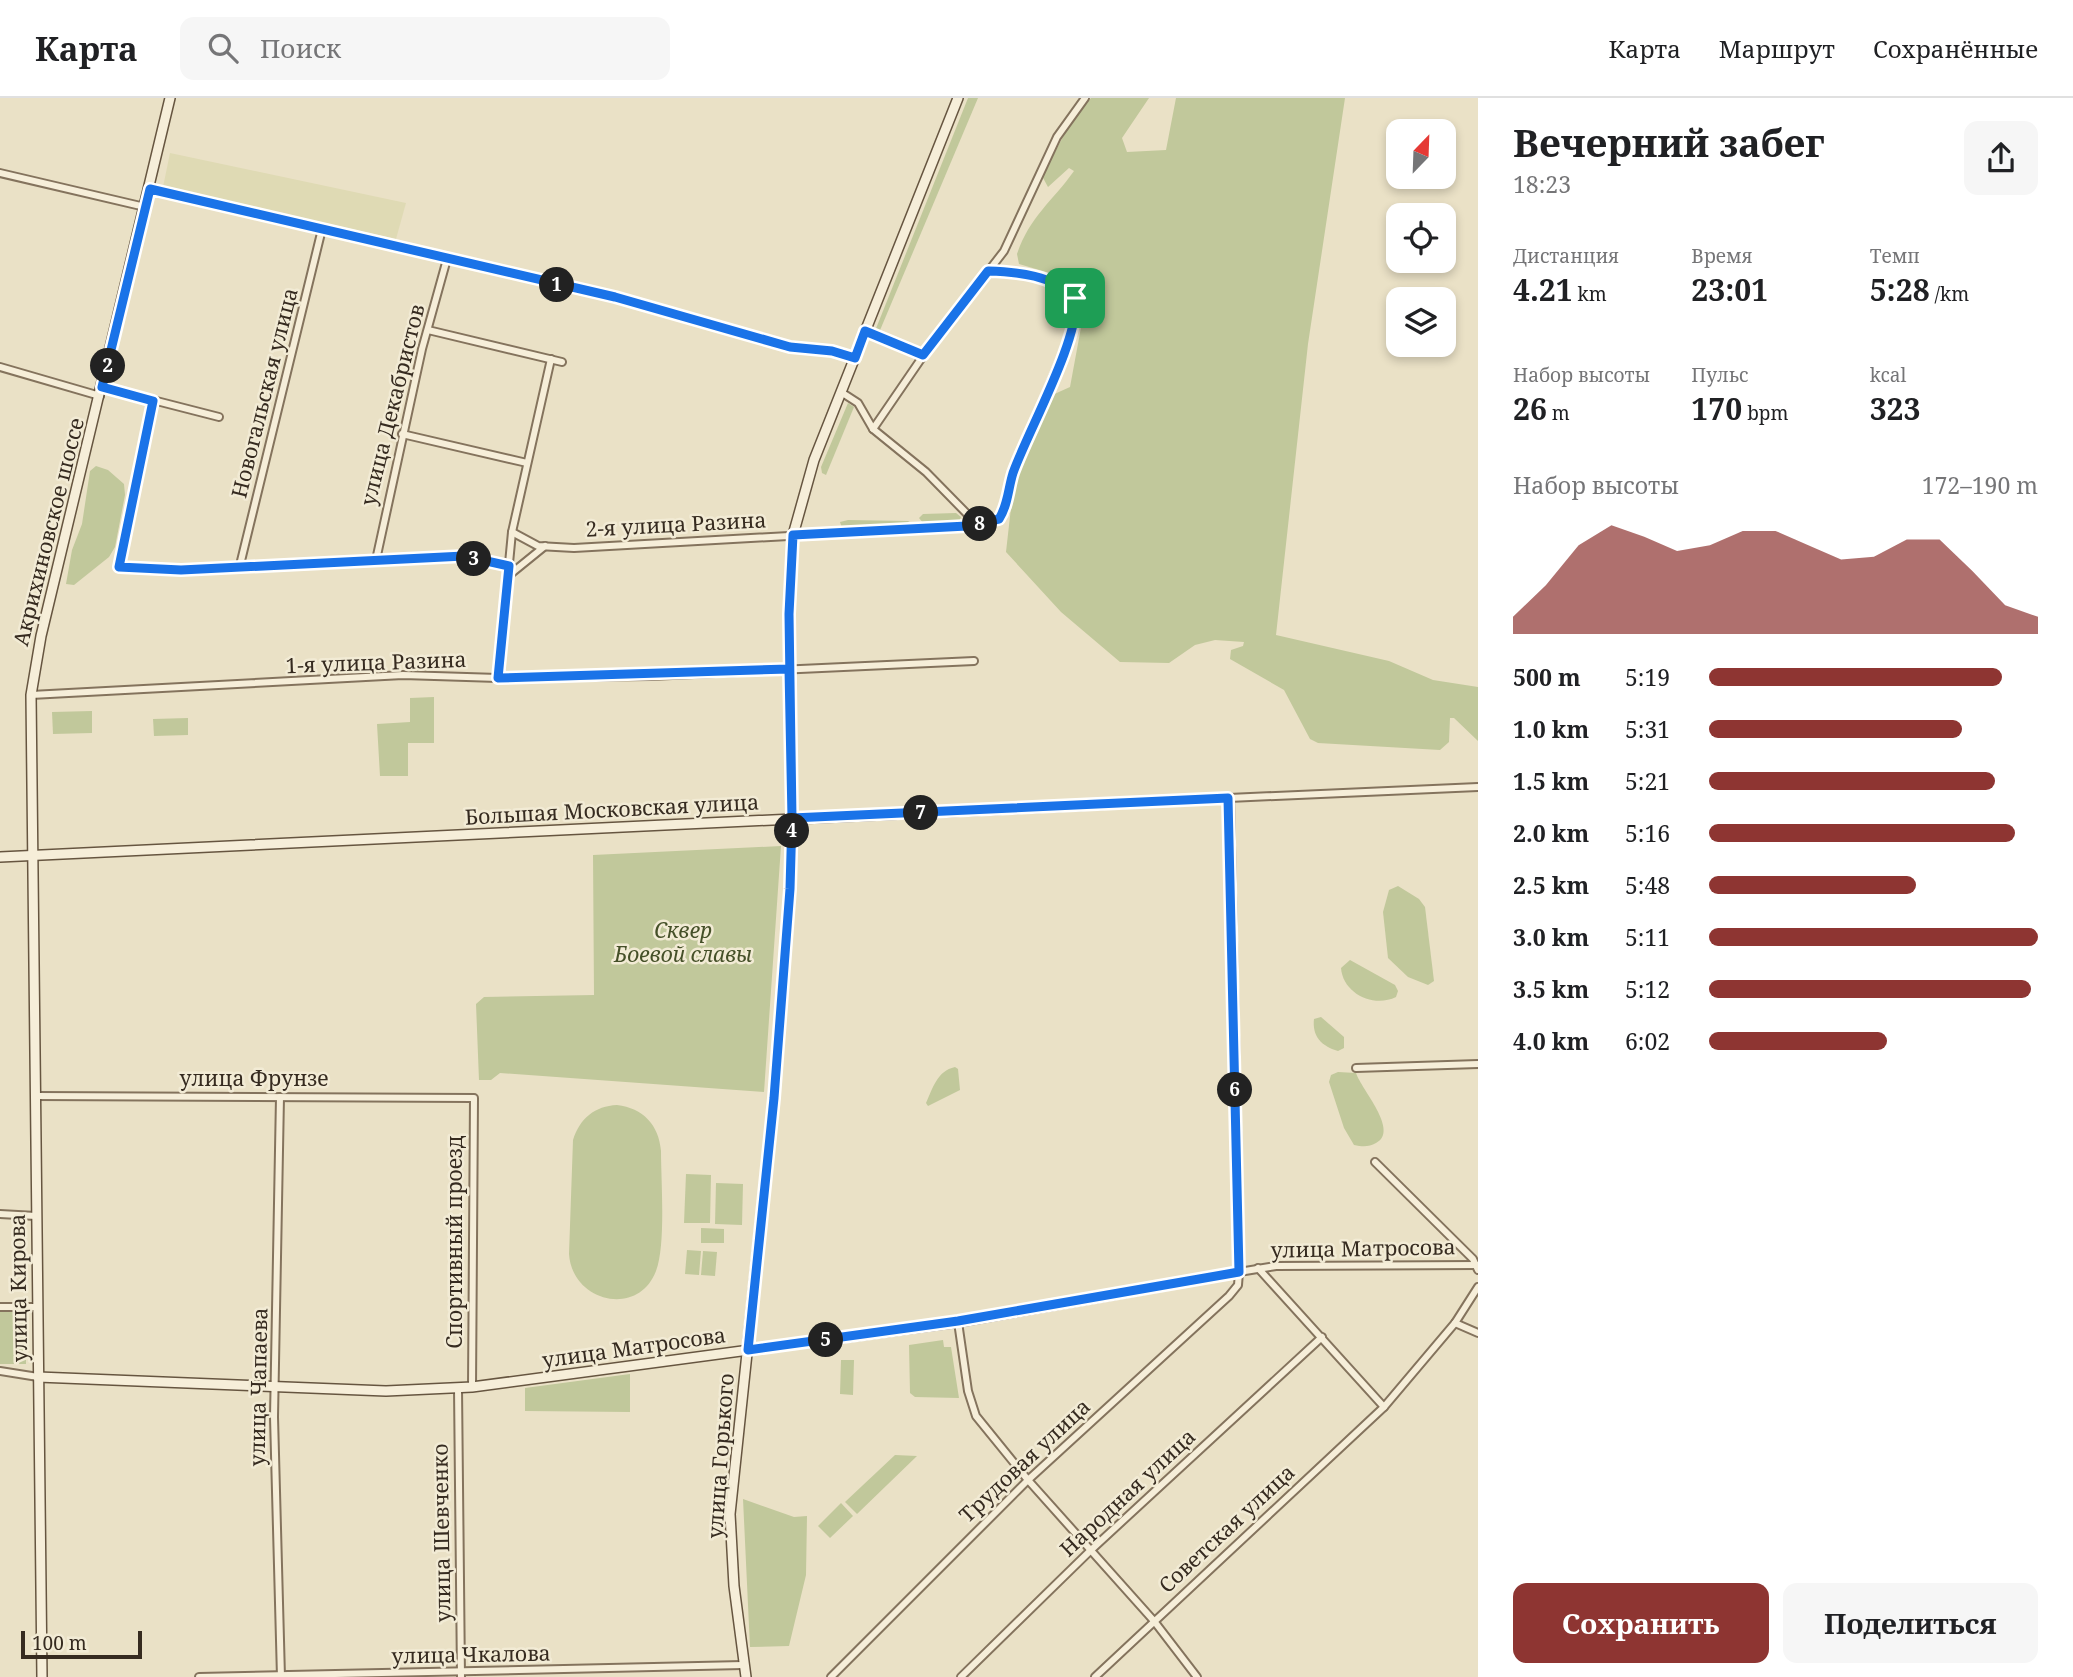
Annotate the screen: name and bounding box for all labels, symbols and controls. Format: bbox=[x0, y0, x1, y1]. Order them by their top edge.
search box bbox=[180, 17, 670, 80]
text: Карта bbox=[35, 26, 138, 71]
icon: search bbox=[204, 29, 242, 67]
text: Поиск bbox=[260, 30, 341, 66]
text: Карта bbox=[1609, 32, 1681, 65]
text: Маршрут bbox=[1719, 32, 1835, 65]
text: Сохранённые bbox=[1873, 32, 2038, 65]
text: Вечерний забег bbox=[1513, 116, 1824, 168]
north arrow bbox=[1386, 119, 1456, 189]
map controls bbox=[1386, 119, 1456, 357]
button: share bbox=[1964, 121, 2038, 195]
text: 18:23 bbox=[1513, 168, 1571, 200]
button: locate bbox=[1386, 203, 1456, 273]
text: Дистанция bbox=[1513, 243, 1619, 269]
text: Время bbox=[1691, 243, 1753, 269]
text: Темп bbox=[1870, 243, 1920, 269]
pin: 1 bbox=[540, 268, 574, 302]
pin bbox=[1045, 268, 1105, 328]
text: 4.21 bbox=[1513, 269, 1573, 310]
text: 23:01 bbox=[1691, 269, 1768, 310]
text: 5:28 bbox=[1870, 269, 1930, 310]
text: 1 bbox=[551, 271, 562, 297]
icon: arrive bbox=[1056, 279, 1094, 317]
text: km bbox=[1573, 281, 1607, 307]
text: /km bbox=[1930, 281, 1969, 307]
street label: Новогальская улица bbox=[224, 285, 304, 501]
button: layers bbox=[1386, 287, 1456, 357]
street label: улица Декабристов bbox=[353, 301, 431, 508]
pin: 2 bbox=[90, 348, 126, 384]
text: 2 bbox=[102, 352, 113, 378]
text: Набор высоты bbox=[1513, 362, 1650, 388]
text: Пульс bbox=[1691, 362, 1748, 388]
text: kcal bbox=[1870, 362, 1906, 388]
text: 26 bbox=[1513, 388, 1547, 429]
text: 170 bbox=[1691, 388, 1742, 429]
text: 323 bbox=[1870, 388, 1921, 429]
text: m bbox=[1547, 400, 1570, 426]
text: bpm bbox=[1742, 400, 1788, 426]
street label: Акрихиновское шоссе bbox=[6, 415, 90, 649]
text: Набор высоты bbox=[1513, 469, 1679, 501]
text: 172–190 m bbox=[1922, 469, 2038, 501]
street label: 2-я улица Разина bbox=[585, 505, 767, 543]
pin: 8 bbox=[962, 506, 998, 542]
text: 8 bbox=[974, 510, 985, 536]
pin: 3 bbox=[456, 542, 491, 576]
text: 3 bbox=[468, 545, 479, 571]
street label: 1-я улица Разина bbox=[285, 645, 467, 679]
text: 500 m bbox=[1513, 661, 1581, 693]
text: 5:19 bbox=[1625, 661, 1670, 693]
text: 1.0 km bbox=[1513, 713, 1589, 745]
text: 5:31 bbox=[1625, 713, 1670, 745]
text: 1.5 km bbox=[1513, 765, 1589, 797]
text: 5:21 bbox=[1625, 765, 1670, 797]
street label: Большая Московская улица bbox=[464, 787, 760, 831]
pin: 7 bbox=[904, 796, 939, 830]
text: 7 bbox=[915, 799, 926, 825]
pin: 4 bbox=[774, 814, 810, 848]
text: 4 bbox=[786, 817, 797, 843]
text: 2.0 km bbox=[1513, 817, 1589, 849]
text: 5:16 bbox=[1625, 817, 1670, 849]
text: 2.5 km bbox=[1513, 869, 1589, 901]
text: 5:48 bbox=[1625, 869, 1670, 901]
park label: Сквер Боевой славы bbox=[613, 916, 752, 968]
text: 3.0 km bbox=[1513, 921, 1589, 953]
text: 5:11 bbox=[1625, 921, 1670, 953]
text: 3.5 km bbox=[1513, 973, 1589, 1005]
text: 5:12 bbox=[1625, 973, 1670, 1005]
text: 4.0 km bbox=[1513, 1025, 1589, 1057]
text: 6:02 bbox=[1625, 1025, 1670, 1057]
street label: улица Фрунзе bbox=[180, 1064, 328, 1092]
pin: 6 bbox=[1218, 1072, 1252, 1108]
text: 6 bbox=[1229, 1076, 1240, 1102]
street label: Спортивный проезд bbox=[440, 1135, 468, 1349]
street label: улица Кирова bbox=[3, 1214, 33, 1362]
street label: улица Матросова bbox=[1270, 1232, 1456, 1264]
street label: улица Чапаева bbox=[243, 1307, 273, 1467]
street label: улица Матросова bbox=[540, 1320, 727, 1374]
pin: 5 bbox=[808, 1322, 844, 1358]
text: 5 bbox=[820, 1326, 831, 1352]
street label: улица Горького bbox=[700, 1372, 740, 1540]
street label: Трудовая улица bbox=[953, 1392, 1096, 1528]
street label: Народная улица bbox=[1054, 1422, 1201, 1562]
street label: улица Шевченко bbox=[425, 1443, 457, 1623]
street label: Советская улица bbox=[1152, 1458, 1300, 1599]
button: Сохранить bbox=[1513, 1583, 1769, 1663]
button: Поделиться bbox=[1783, 1583, 2038, 1663]
scale bar bbox=[21, 1628, 142, 1660]
text: 100 m bbox=[32, 1630, 87, 1656]
street label: улица Чкалова bbox=[391, 1639, 551, 1669]

